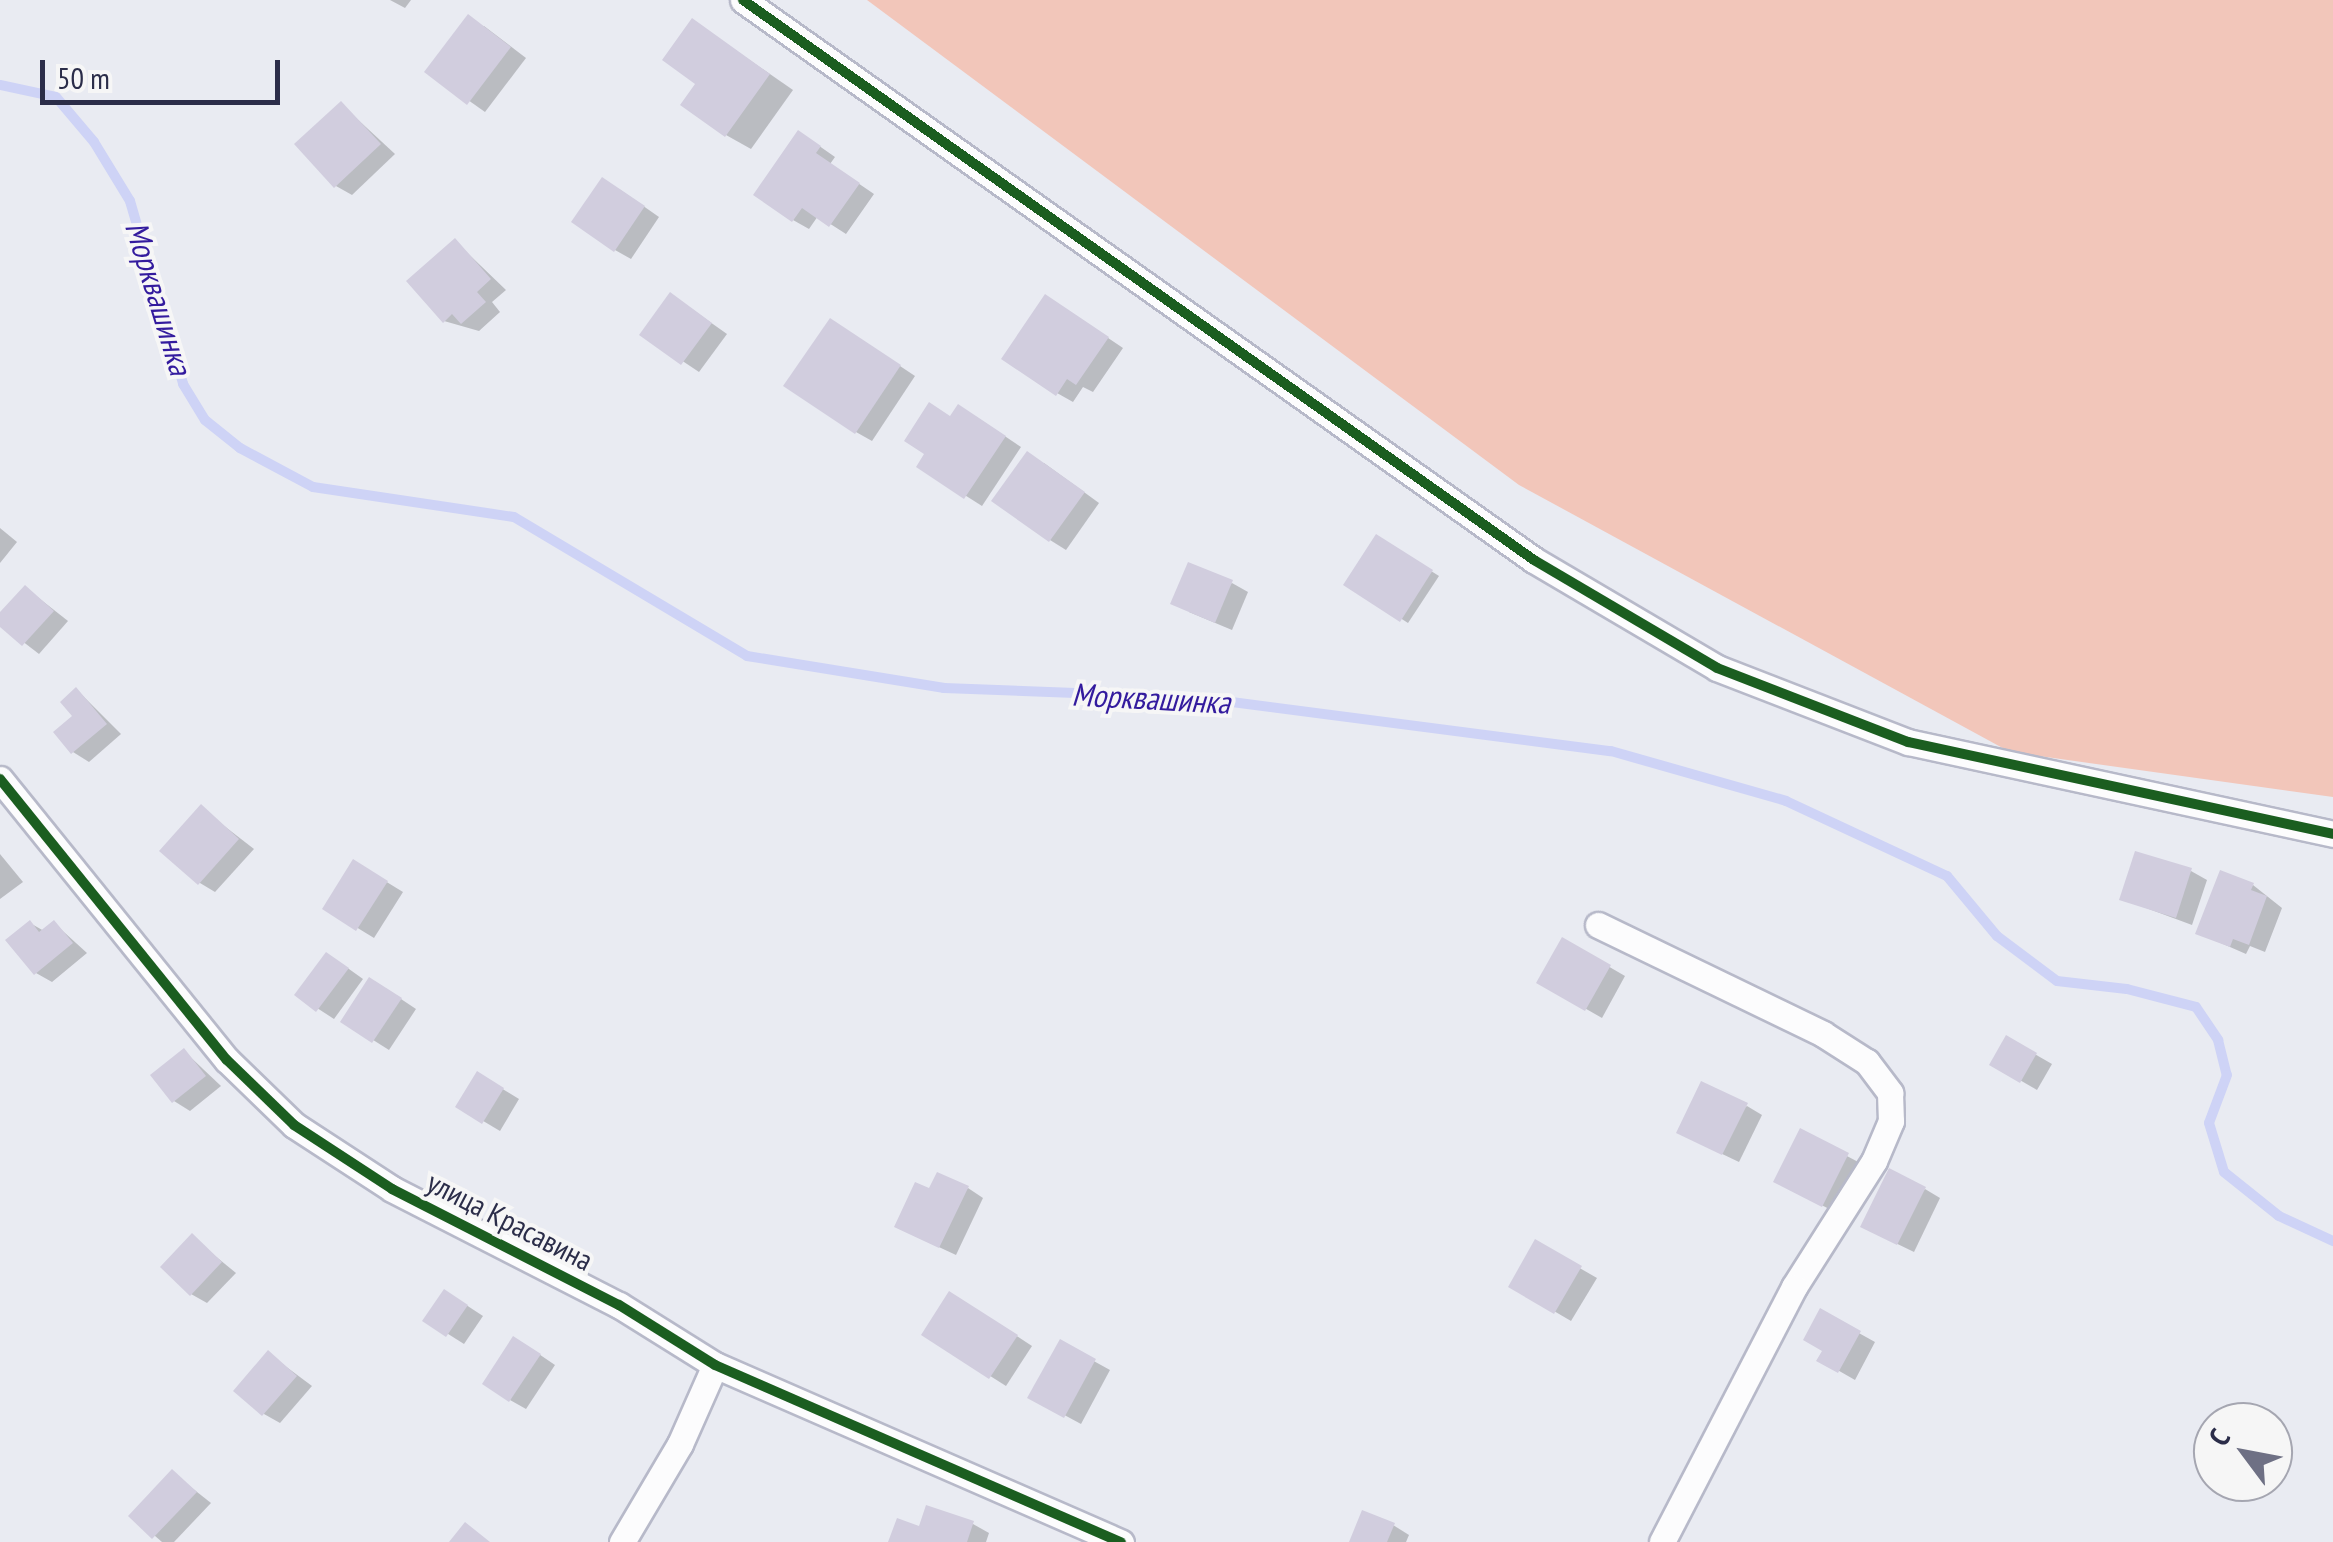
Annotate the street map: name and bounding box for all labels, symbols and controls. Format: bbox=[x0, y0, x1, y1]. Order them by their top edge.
scale bar bbox=[45, 40, 285, 102]
text: 50 m bbox=[57, 58, 110, 97]
water label: Морквашинка bbox=[117, 217, 201, 379]
water label: Морквашинка bbox=[1071, 675, 1231, 721]
street label: улица Красавина bbox=[421, 1164, 599, 1278]
north arrow bbox=[2193, 1402, 2293, 1502]
text: С bbox=[2200, 1422, 2238, 1452]

